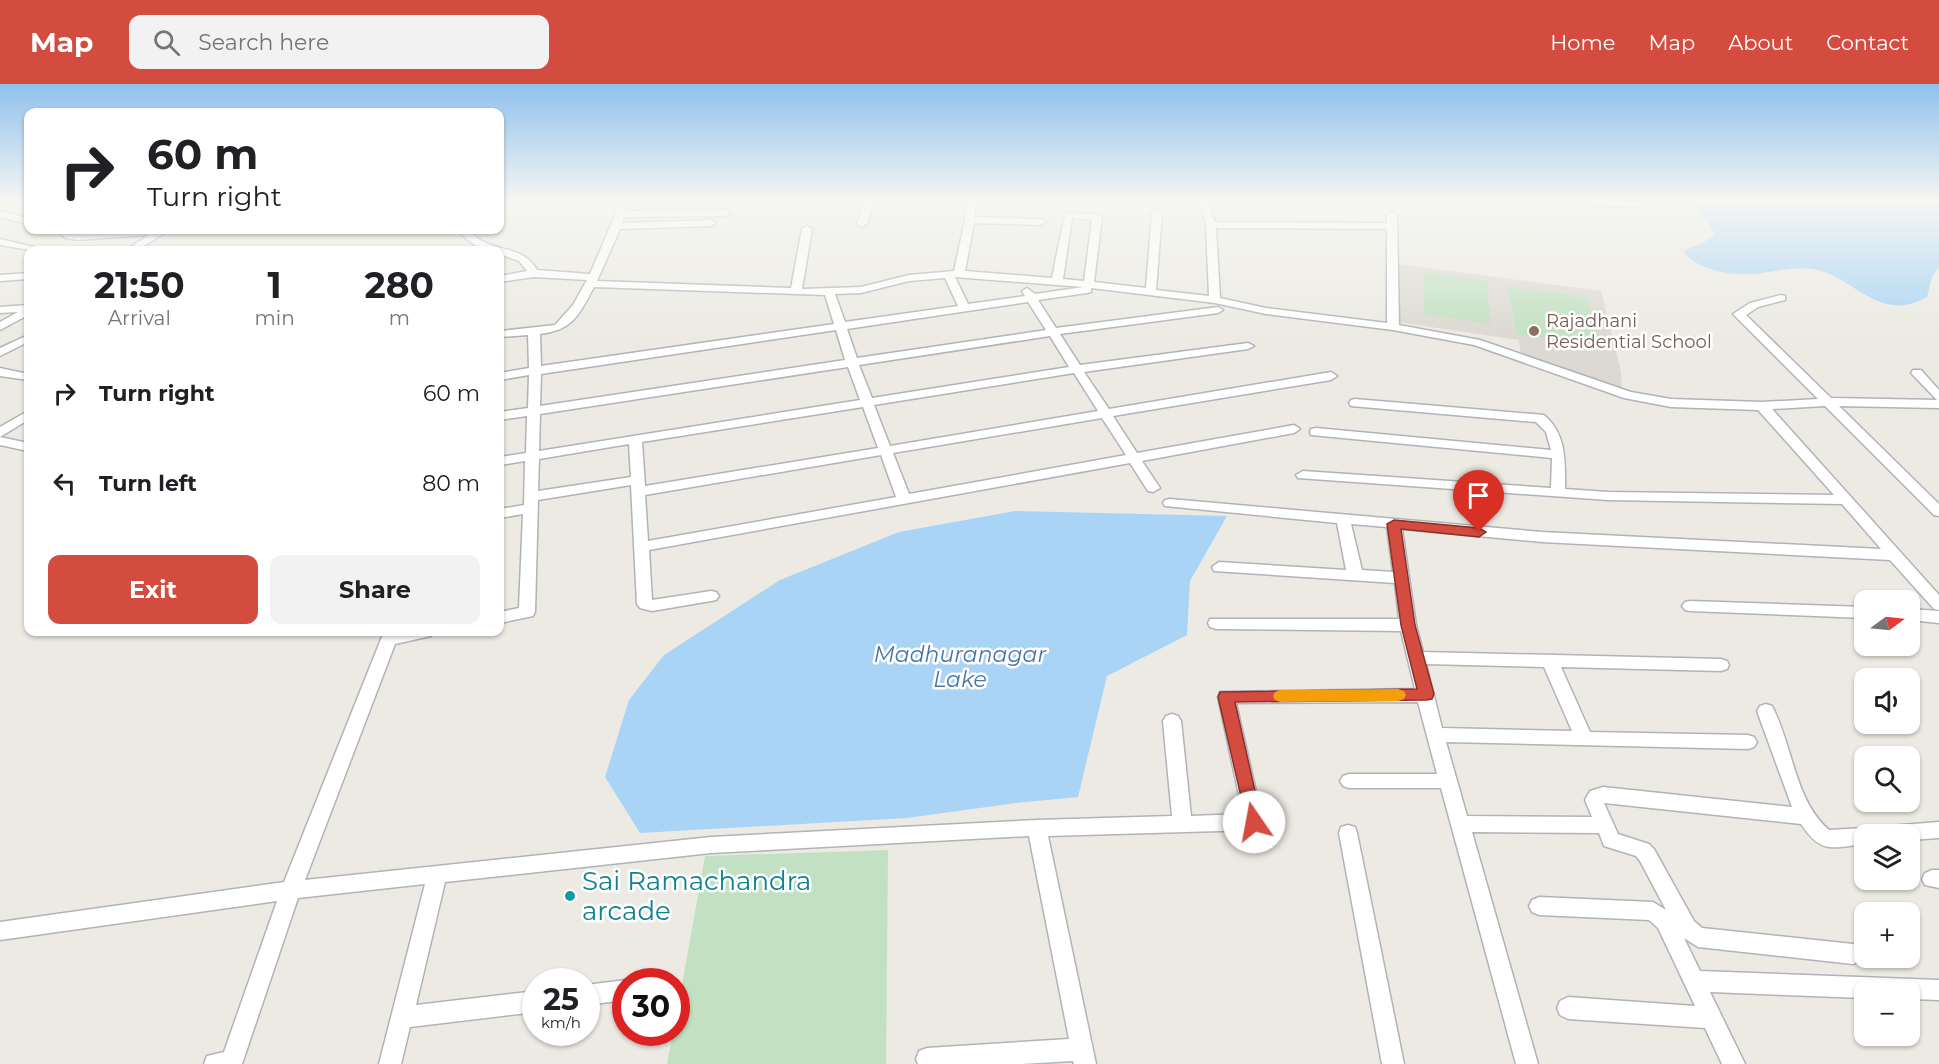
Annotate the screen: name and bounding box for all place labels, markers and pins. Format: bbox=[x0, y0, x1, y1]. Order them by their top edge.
place label: Rajadhani Residential School bbox=[1546, 310, 1712, 353]
marker: Rajadhani Residential School bbox=[1527, 324, 1541, 338]
pin bbox=[1453, 470, 1504, 532]
place label: Sai Ramachandra arcade bbox=[582, 865, 811, 927]
marker: Sai Ramachandra arcade bbox=[563, 889, 577, 903]

